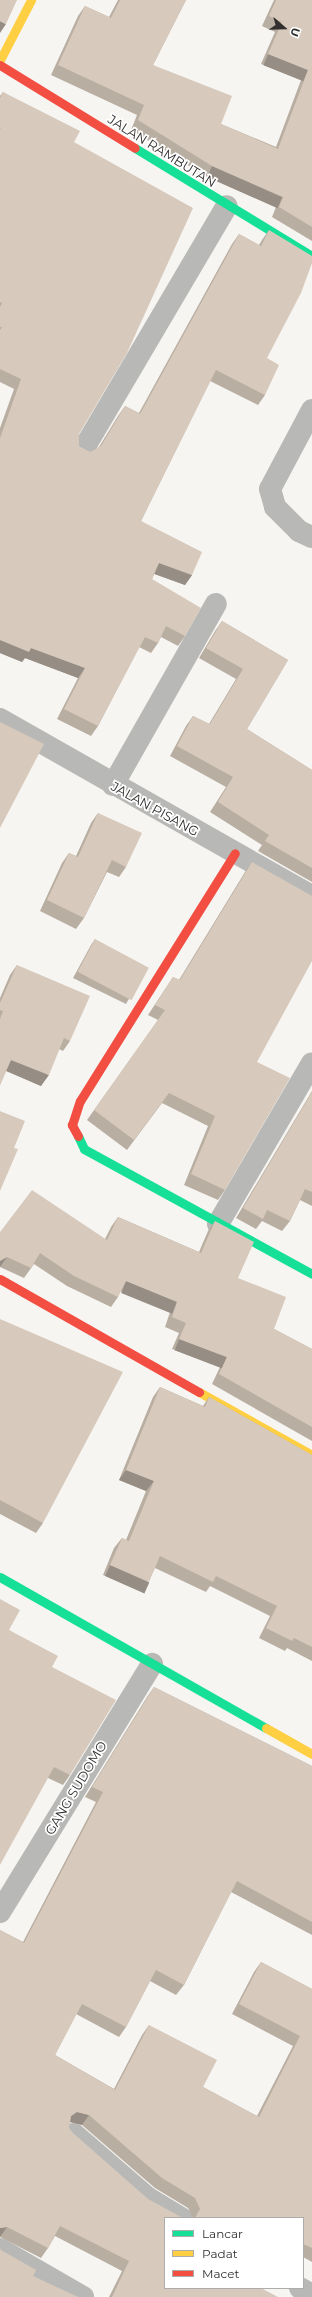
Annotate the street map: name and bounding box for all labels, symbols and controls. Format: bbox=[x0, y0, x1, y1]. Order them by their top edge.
north arrow bbox=[264, 8, 304, 48]
text: U bbox=[287, 26, 303, 39]
street label: JALAN RAMBUTAN bbox=[105, 111, 219, 191]
street label: JALAN PISANG bbox=[109, 779, 201, 839]
street label: GANG SUDOMO bbox=[42, 1738, 110, 1838]
legend bbox=[164, 2217, 304, 2289]
text: Lancar bbox=[202, 2226, 243, 2241]
text: Padat bbox=[202, 2246, 238, 2261]
text: Macet bbox=[202, 2266, 239, 2281]

